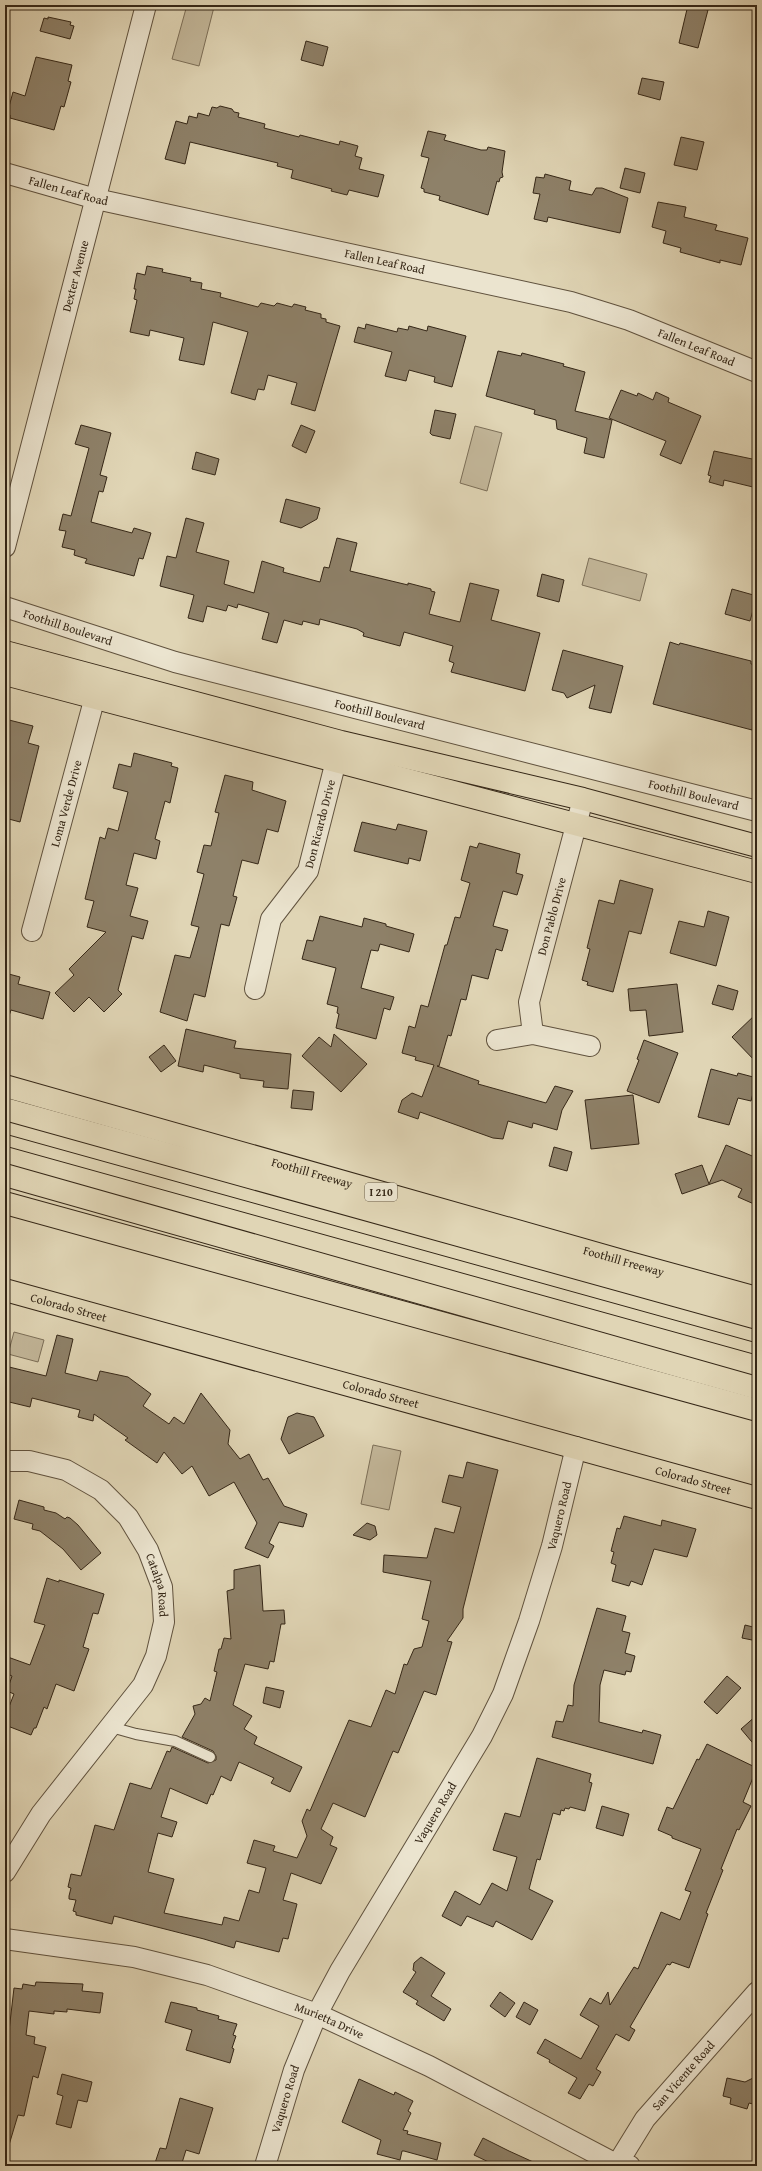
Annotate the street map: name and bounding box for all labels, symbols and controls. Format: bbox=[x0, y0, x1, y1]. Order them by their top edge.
street label: Fallen Leaf Road bbox=[27, 171, 110, 210]
street label: Dexter Avenue bbox=[58, 238, 93, 314]
street label: Fallen Leaf Road bbox=[343, 244, 427, 278]
street label: Fallen Leaf Road bbox=[655, 324, 738, 370]
street label: Foothill Boulevard bbox=[21, 605, 115, 649]
street label: Foothill Boulevard bbox=[333, 694, 427, 734]
street label: Loma Verde Drive bbox=[46, 758, 86, 849]
street label: Foothill Boulevard bbox=[647, 775, 741, 814]
street label: Don Ricardo Drive bbox=[300, 777, 339, 870]
street label: Don Pablo Drive bbox=[533, 875, 570, 957]
street label: Foothill Freeway bbox=[270, 1153, 354, 1192]
road number: I 210 bbox=[365, 1183, 397, 1201]
street label: Foothill Freeway bbox=[581, 1241, 666, 1280]
street label: Colorado Street bbox=[29, 1288, 109, 1326]
street label: Colorado Street bbox=[341, 1375, 422, 1412]
street label: Colorado Street bbox=[653, 1461, 734, 1499]
street label: Vaquero Road bbox=[542, 1479, 575, 1552]
street label: Catalpa Road bbox=[142, 1551, 173, 1618]
street label: Vaquero Road bbox=[410, 1778, 461, 1847]
street label: Murietta Drive bbox=[292, 1998, 367, 2043]
street label: San Vicente Road bbox=[648, 2036, 719, 2114]
street label: Vaquero Road bbox=[267, 2062, 303, 2135]

